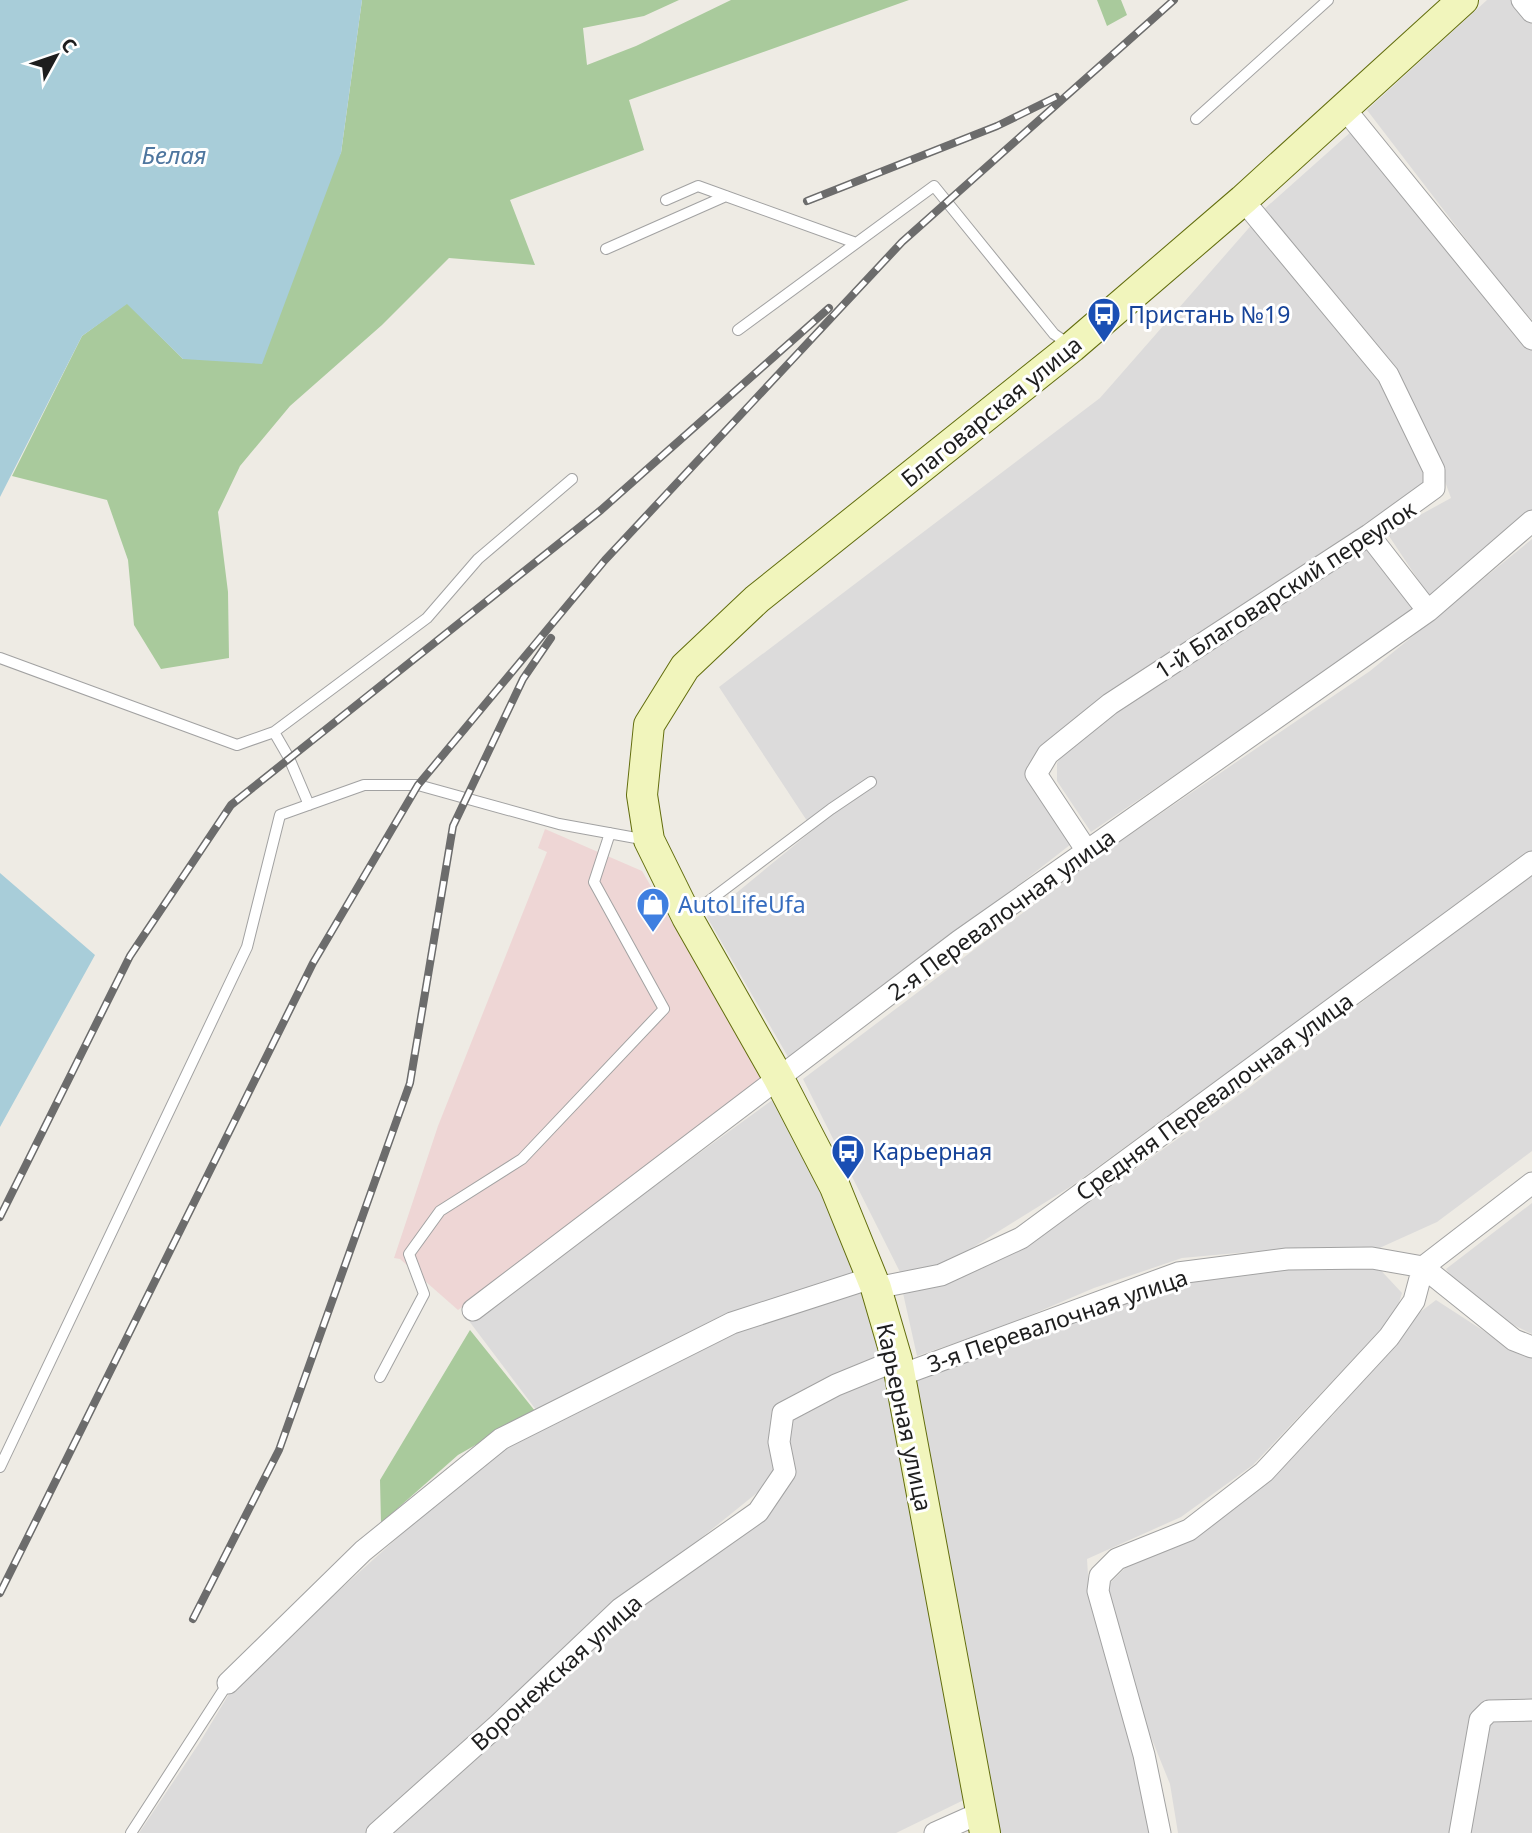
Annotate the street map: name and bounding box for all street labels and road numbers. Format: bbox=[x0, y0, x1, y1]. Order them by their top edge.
street label: Благоварская улица bbox=[894, 328, 1088, 494]
street label: 1-й Благоварский переулок bbox=[1148, 492, 1422, 686]
street label: 2-я Перевалочная улица bbox=[881, 821, 1121, 1007]
street label: Средняя Перевалочная улица bbox=[1069, 984, 1359, 1208]
street label: 3-я Перевалочная улица bbox=[922, 1260, 1192, 1380]
street label: Карьерная улица bbox=[869, 1320, 941, 1514]
street label: Воронежская улица bbox=[464, 1587, 648, 1757]

